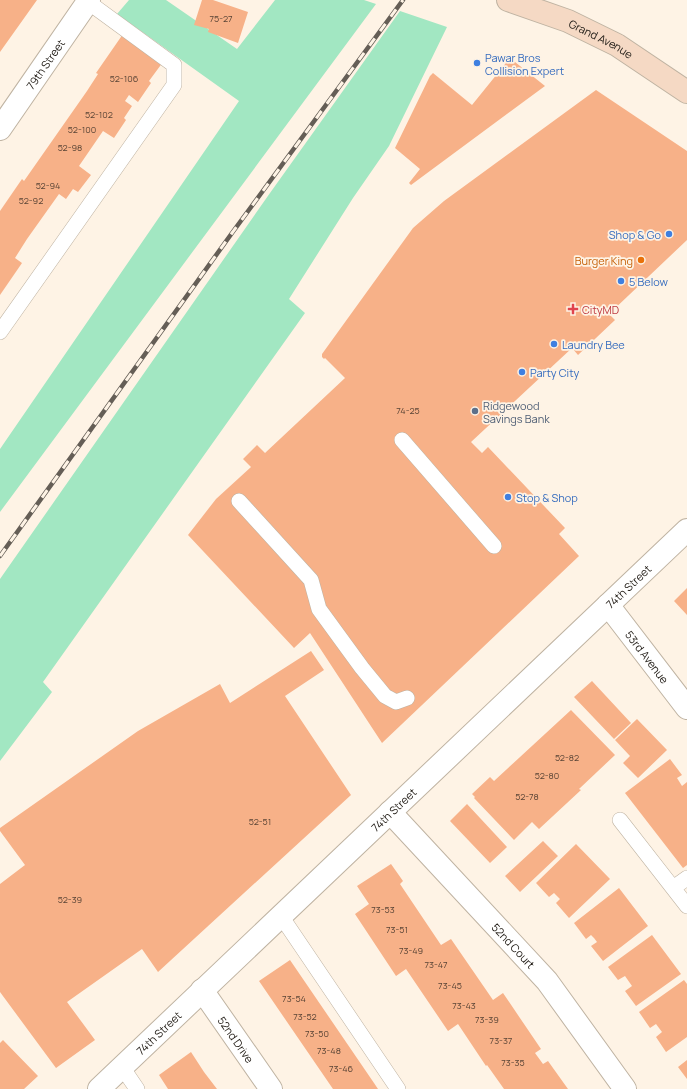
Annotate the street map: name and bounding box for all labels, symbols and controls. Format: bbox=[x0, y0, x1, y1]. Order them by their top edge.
house number: 75-27 bbox=[209, 12, 233, 25]
street label: Grand Avenue bbox=[567, 15, 637, 62]
street label: 79th Street bbox=[22, 36, 67, 92]
place label: Pawar Bros Collision Expert bbox=[485, 50, 564, 78]
marker: Pawar Bros Collision Expert bbox=[472, 58, 482, 68]
house number: 52-106 bbox=[110, 72, 139, 85]
house number: 52-102 bbox=[85, 108, 113, 121]
house number: 52-100 bbox=[68, 123, 96, 136]
house number: 52-98 bbox=[58, 141, 82, 154]
house number: 52-94 bbox=[36, 179, 60, 192]
house number: 52-92 bbox=[19, 194, 43, 207]
place label: Shop & Go bbox=[609, 227, 661, 242]
marker: Shop & Go bbox=[664, 229, 674, 239]
place label: Burger King bbox=[575, 253, 633, 268]
marker: Burger King bbox=[636, 255, 646, 265]
place label: 5 Below bbox=[629, 274, 669, 289]
marker: 5 Below bbox=[616, 276, 626, 286]
place label: CityMD bbox=[582, 302, 619, 317]
marker: CityMD bbox=[567, 303, 579, 315]
place label: Laundry Bee bbox=[562, 337, 625, 352]
marker: Laundry Bee bbox=[549, 339, 559, 349]
place label: Party City bbox=[530, 365, 579, 380]
marker: Party City bbox=[517, 367, 527, 377]
place label: Ridgewood Savings Bank bbox=[483, 398, 550, 426]
house number: 74-25 bbox=[396, 404, 420, 417]
marker: Ridgewood Savings Bank bbox=[470, 406, 480, 416]
place label: Stop & Shop bbox=[516, 490, 578, 505]
marker: Stop & Shop bbox=[503, 492, 513, 502]
street label: 74th Street bbox=[602, 561, 654, 611]
street label: 53rd Avenue bbox=[623, 627, 673, 686]
house number: 52-82 bbox=[555, 751, 579, 764]
house number: 52-80 bbox=[535, 769, 559, 782]
street label: 74th Street bbox=[367, 784, 419, 834]
house number: 52-78 bbox=[515, 790, 539, 803]
house number: 52-51 bbox=[249, 815, 271, 828]
house number: 52-39 bbox=[58, 893, 82, 906]
house number: 73-53 bbox=[371, 903, 395, 916]
street label: 52nd Court bbox=[489, 919, 539, 971]
house number: 73-51 bbox=[386, 923, 408, 936]
house number: 73-49 bbox=[399, 944, 423, 957]
house number: 73-47 bbox=[424, 958, 448, 971]
house number: 73-45 bbox=[438, 979, 462, 992]
house number: 73-54 bbox=[282, 992, 306, 1005]
house number: 73-43 bbox=[452, 999, 476, 1012]
street label: 74th Street bbox=[133, 1007, 184, 1058]
house number: 73-52 bbox=[293, 1010, 317, 1023]
street label: 52nd Drive bbox=[215, 1013, 258, 1066]
house number: 73-39 bbox=[475, 1013, 499, 1026]
house number: 73-50 bbox=[305, 1027, 329, 1040]
house number: 73-37 bbox=[490, 1034, 513, 1047]
house number: 73-48 bbox=[317, 1044, 341, 1057]
house number: 73-35 bbox=[501, 1056, 525, 1069]
house number: 73-46 bbox=[329, 1062, 353, 1075]

